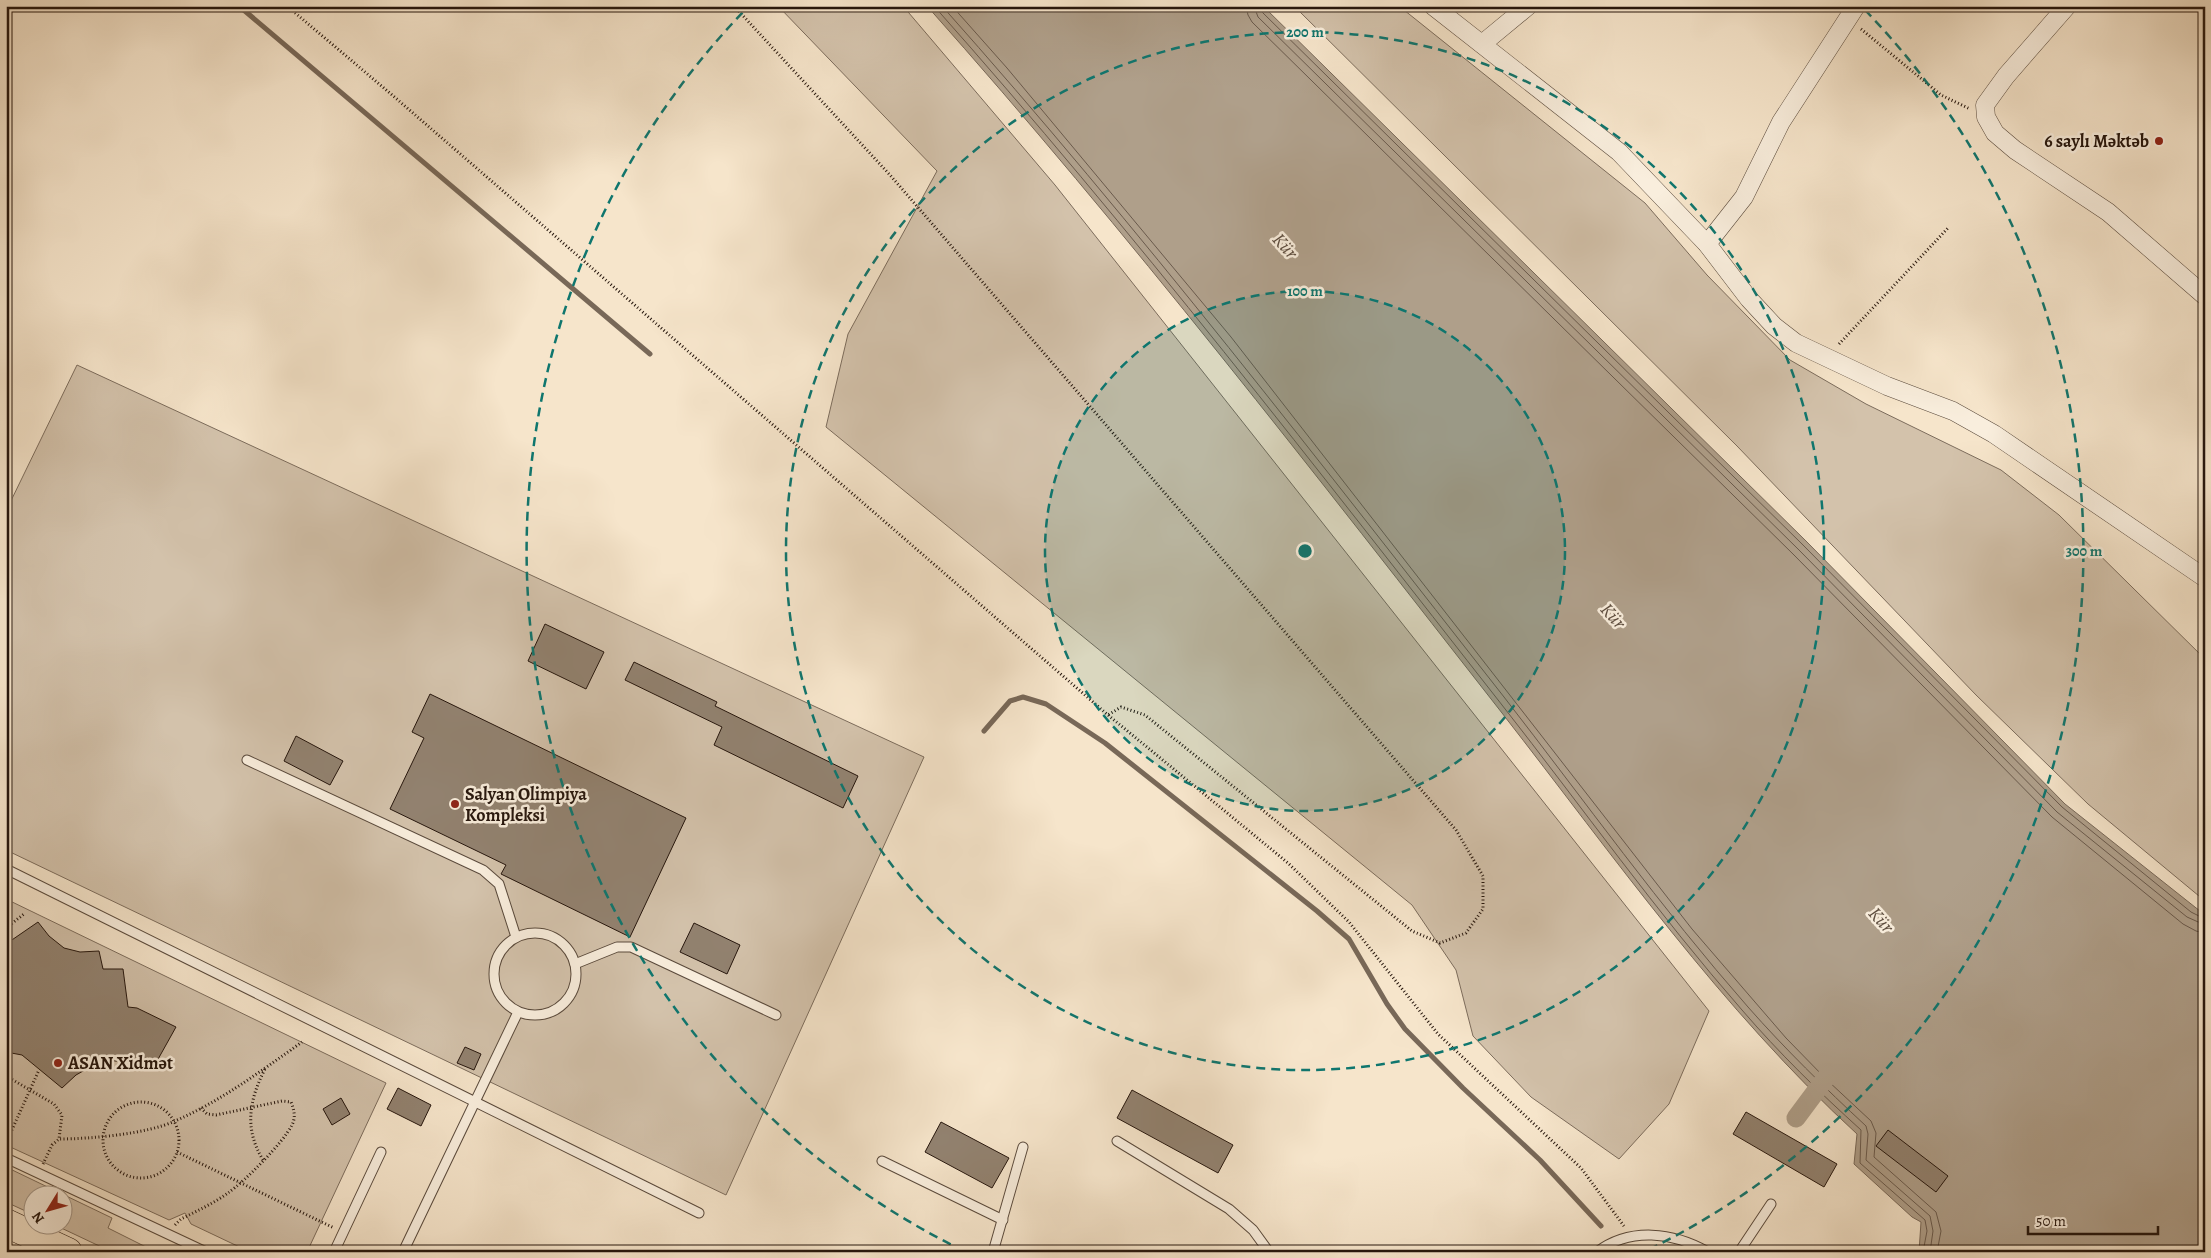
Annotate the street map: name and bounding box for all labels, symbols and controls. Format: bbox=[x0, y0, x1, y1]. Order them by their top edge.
text: 200 m bbox=[1286, 22, 1324, 42]
place label: 6 saylı Məktəb bbox=[2044, 129, 2149, 153]
marker: 6 saylı Məktəb bbox=[2153, 135, 2165, 147]
water label: Kür bbox=[1266, 227, 1305, 266]
text: 100 m bbox=[1287, 281, 1323, 301]
text: 300 m bbox=[2066, 541, 2103, 561]
centre of rings bbox=[1296, 542, 1314, 560]
water label: Kür bbox=[1594, 597, 1633, 636]
place label: Salyan Olimpiya Kompleksi bbox=[465, 782, 587, 827]
marker: Salyan Olimpiya Kompleksi bbox=[449, 798, 461, 810]
water label: Kür bbox=[1862, 901, 1901, 940]
place label: ASAN Xidmət bbox=[67, 1051, 173, 1075]
marker: ASAN Xidmət bbox=[52, 1057, 64, 1069]
north arrow bbox=[22, 1186, 72, 1236]
scale bar bbox=[2028, 1203, 2158, 1235]
text: N bbox=[27, 1208, 49, 1227]
text: 50 m bbox=[2036, 1211, 2066, 1231]

